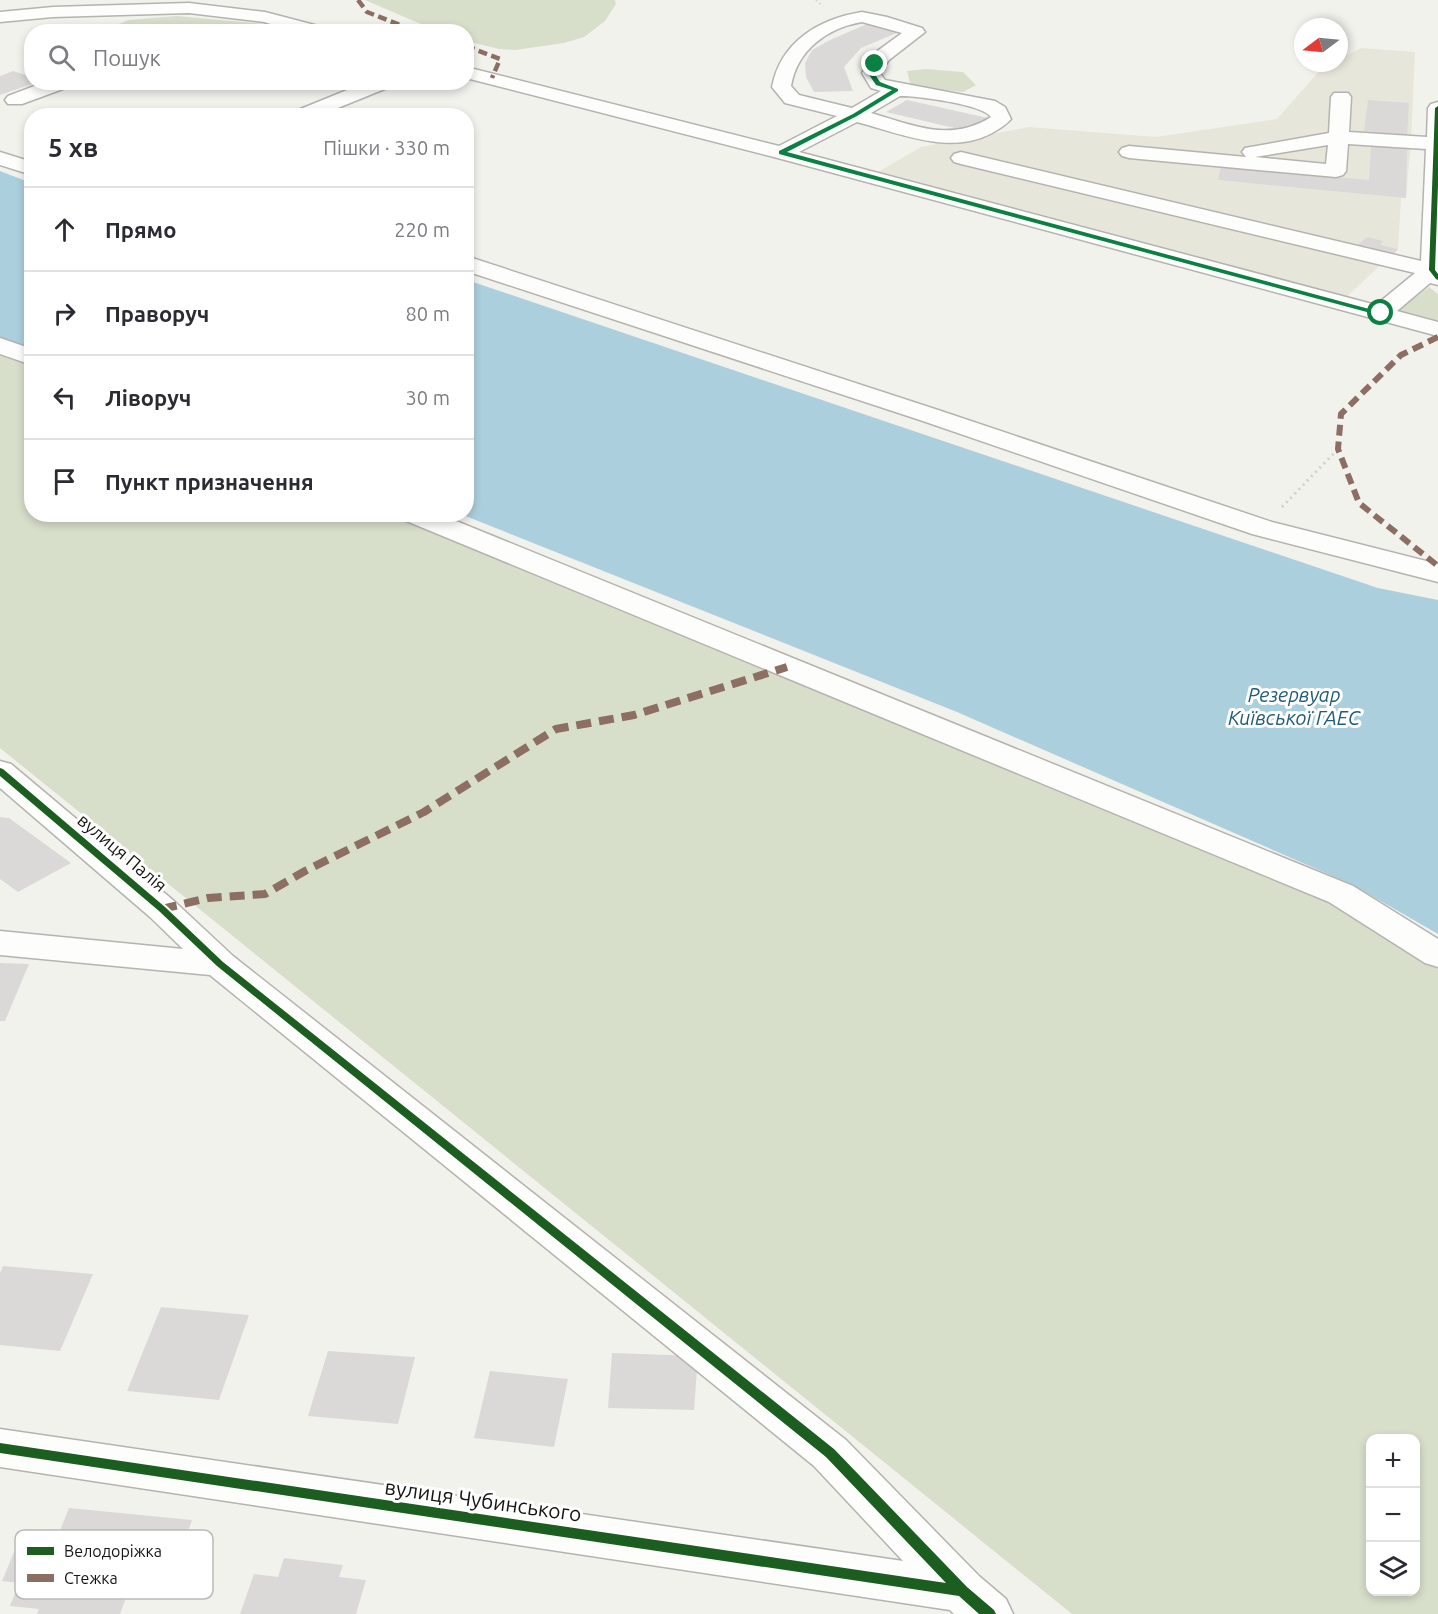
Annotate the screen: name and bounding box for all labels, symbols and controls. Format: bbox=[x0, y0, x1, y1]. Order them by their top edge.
north arrow bbox=[1294, 18, 1348, 72]
search box bbox=[24, 24, 474, 90]
icon: search bbox=[45, 41, 78, 74]
text: Пошук bbox=[93, 45, 161, 70]
route end bbox=[861, 50, 887, 76]
text: 5 хв bbox=[48, 133, 98, 162]
text: Пішки · 330 m bbox=[323, 136, 450, 159]
icon: ahead bbox=[48, 213, 81, 246]
text: Прямо bbox=[105, 217, 176, 242]
text: 220 m bbox=[394, 218, 450, 241]
icon: right bbox=[48, 297, 81, 330]
route start bbox=[1367, 299, 1393, 325]
text: Праворуч bbox=[105, 301, 209, 326]
text: 80 m bbox=[406, 302, 450, 325]
icon: left bbox=[48, 381, 81, 414]
text: Ліворуч bbox=[105, 385, 191, 410]
text: 30 m bbox=[406, 386, 450, 409]
icon: arrive bbox=[48, 465, 81, 498]
text: Пункт призначення bbox=[105, 469, 314, 494]
water label: Резервуар Київської ГАЕС bbox=[1228, 683, 1362, 729]
street label: вулиця Палія bbox=[74, 809, 171, 895]
map controls bbox=[1366, 1434, 1420, 1596]
button: + bbox=[1366, 1434, 1420, 1488]
street label: вулиця Чубинського bbox=[383, 1474, 583, 1526]
button: − bbox=[1366, 1488, 1420, 1542]
legend bbox=[15, 1530, 213, 1599]
text: Велодоріжка bbox=[64, 1542, 162, 1560]
button: layers bbox=[1366, 1542, 1420, 1596]
text: Стежка bbox=[64, 1569, 118, 1587]

